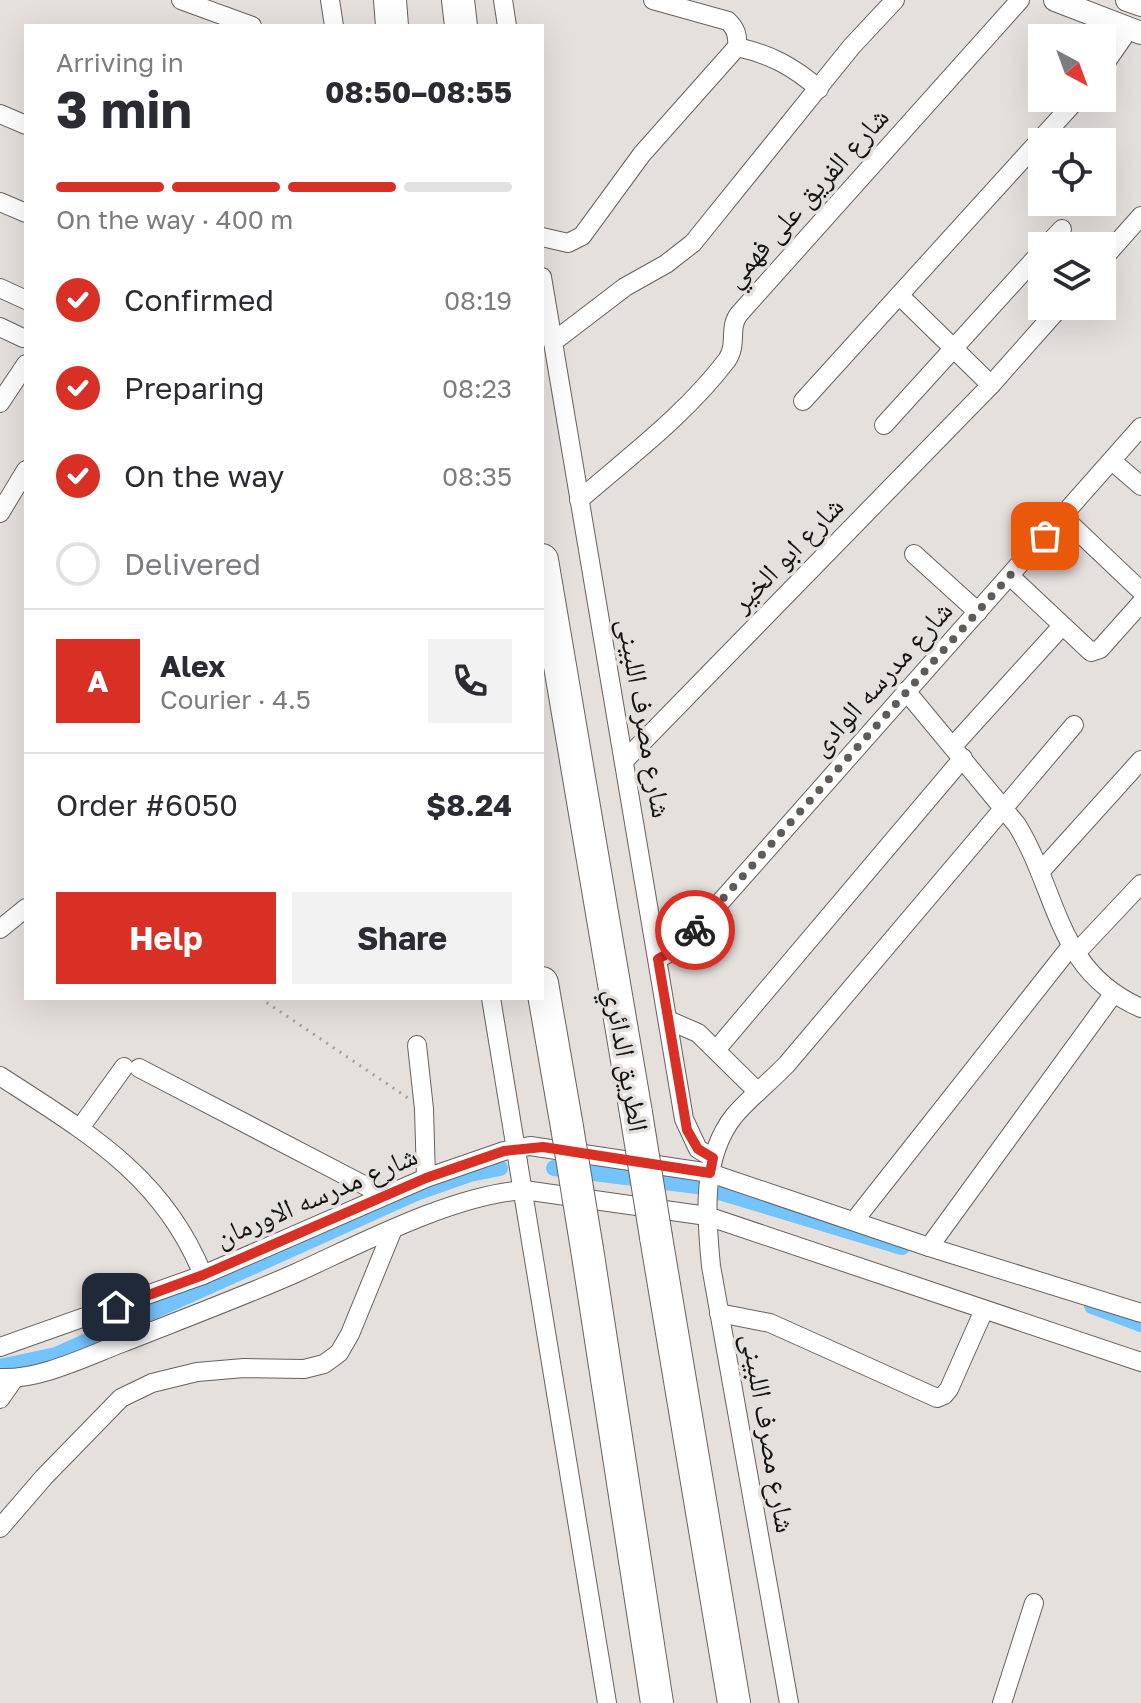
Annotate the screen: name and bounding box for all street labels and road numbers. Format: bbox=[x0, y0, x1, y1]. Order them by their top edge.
street label: شارع الفريق على فهمي bbox=[716, 100, 900, 298]
street label: شارع ابو الخير bbox=[723, 489, 851, 620]
street label: شارع مدرسه الوادى bbox=[803, 594, 960, 763]
street label: شارع مصرف اللبينى bbox=[610, 616, 679, 821]
street label: الطريق الدائري bbox=[592, 986, 656, 1135]
street label: شارع مدرسه الاورمان bbox=[210, 1138, 423, 1255]
street label: شارع مصرف اللبينى bbox=[734, 1331, 803, 1536]

